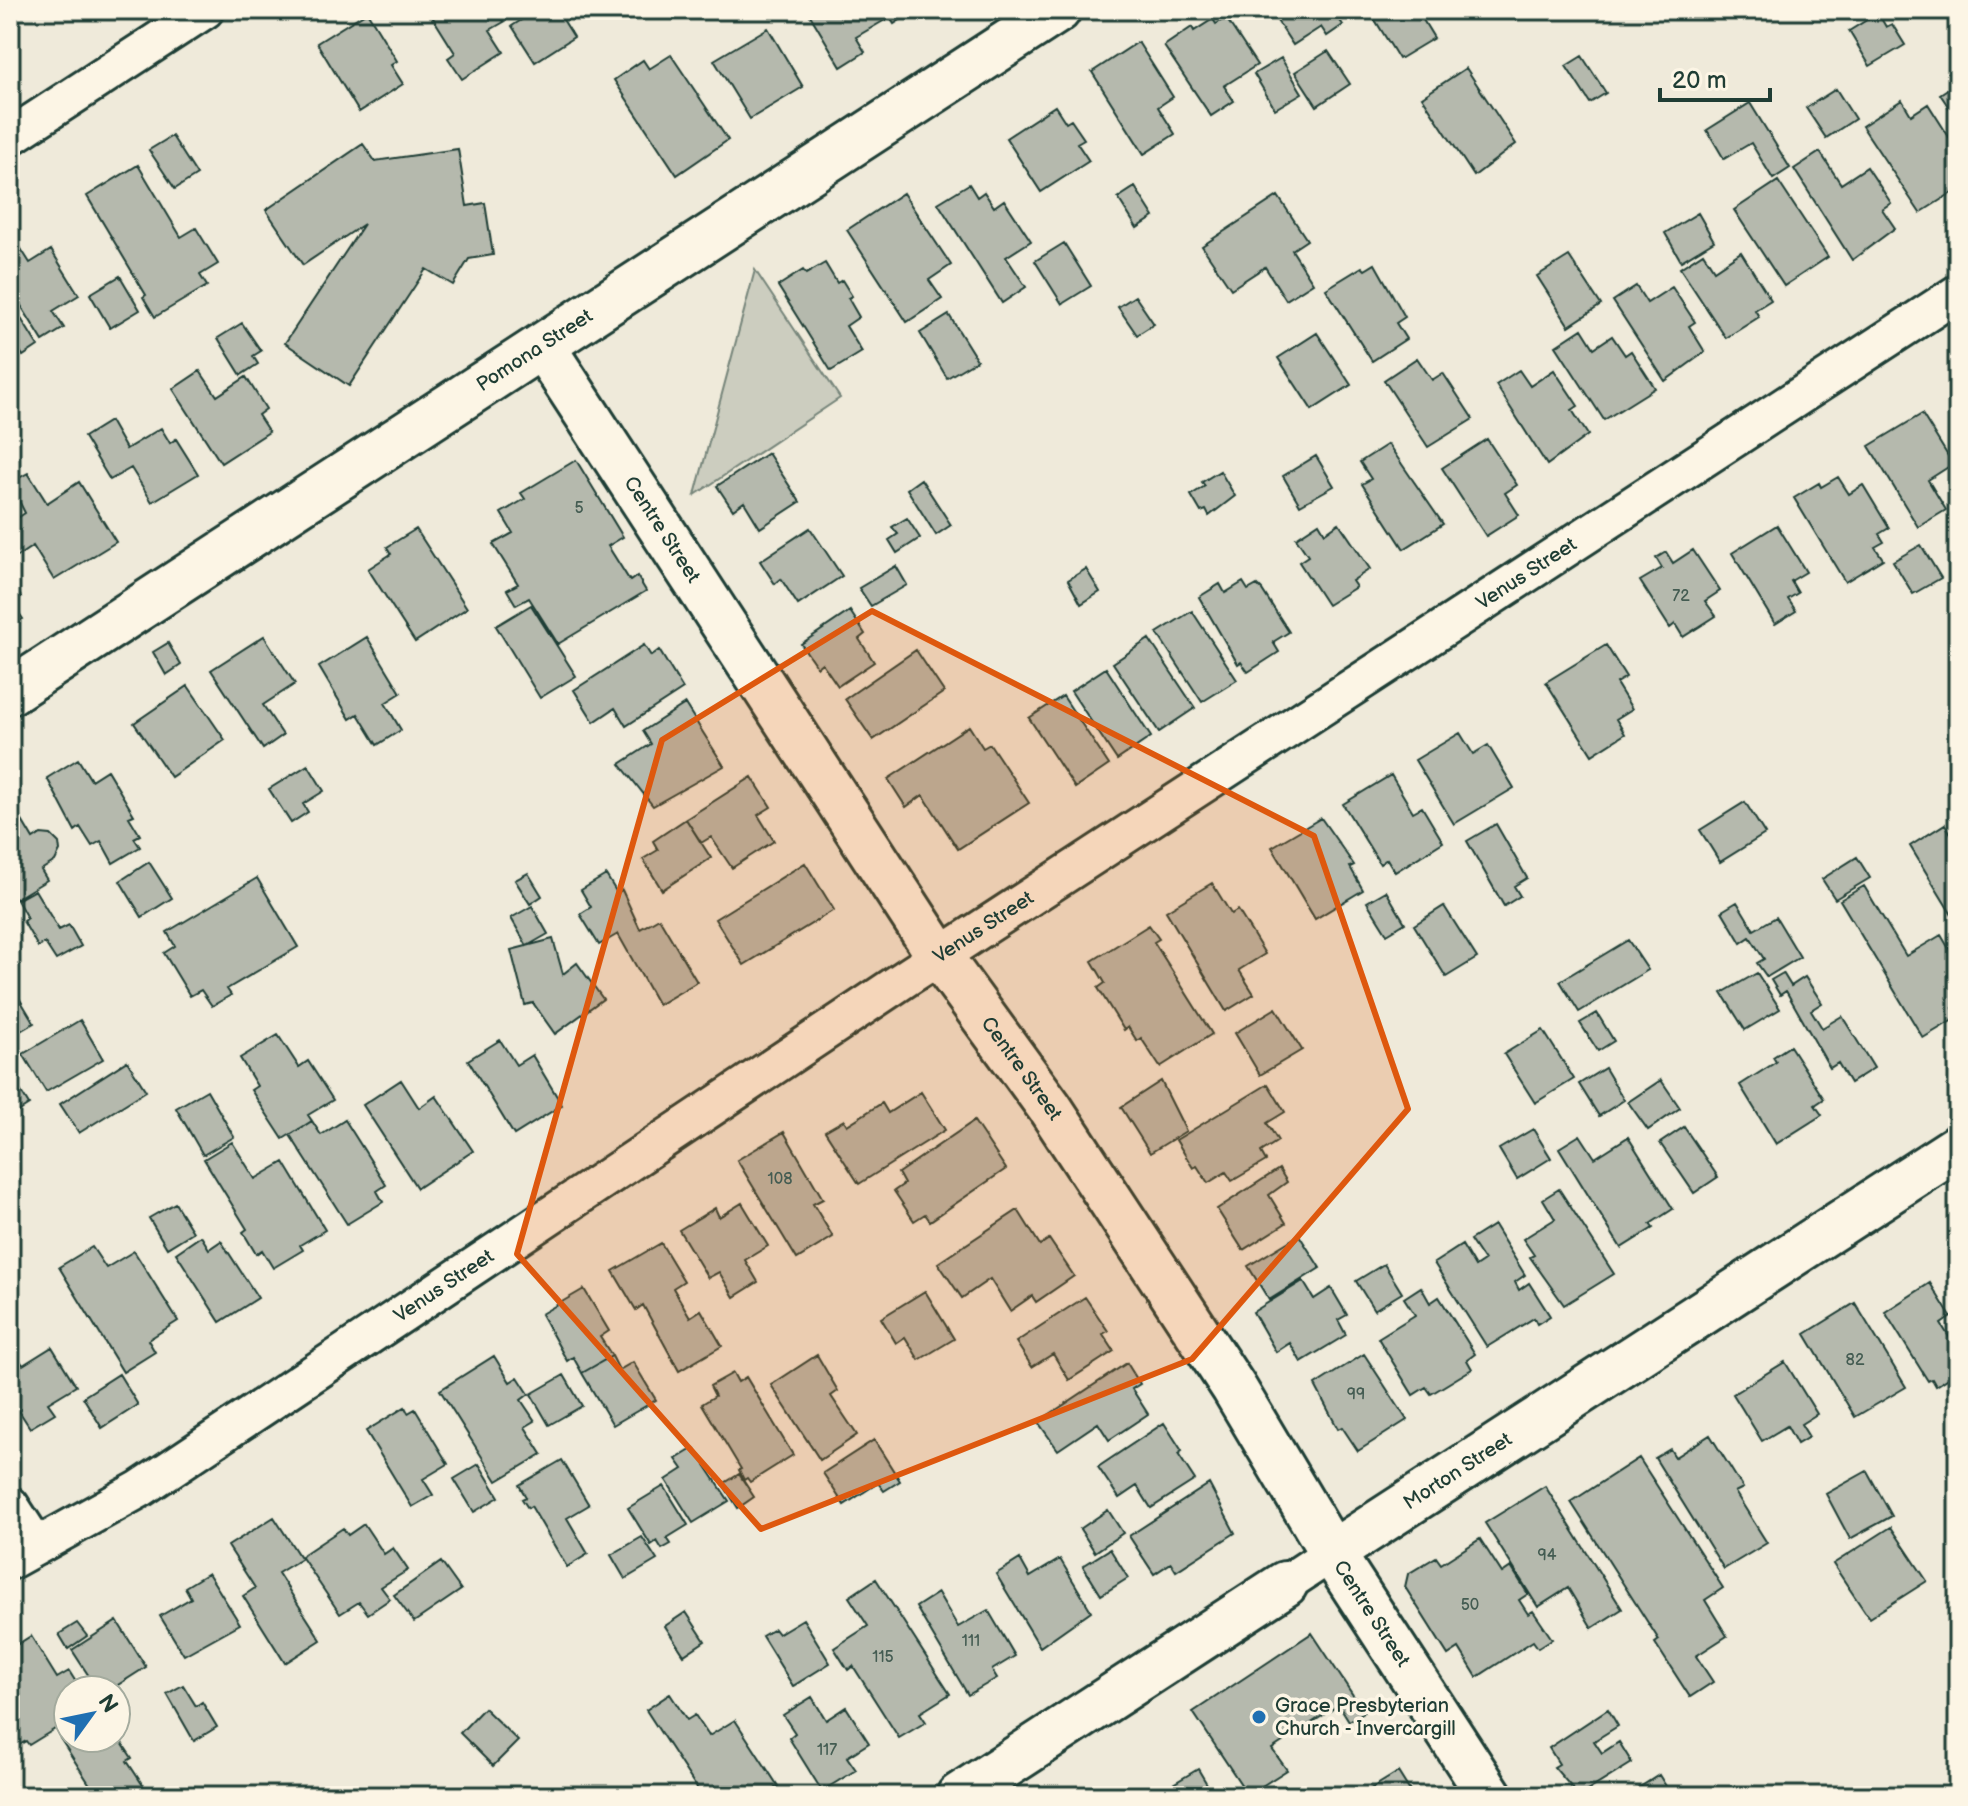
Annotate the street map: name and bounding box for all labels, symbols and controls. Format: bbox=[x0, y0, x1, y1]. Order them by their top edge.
scale bar bbox=[1660, 52, 1770, 102]
text: 20 m bbox=[1672, 66, 1727, 95]
street label: Pomona Street bbox=[472, 304, 597, 397]
street label: Centre Street bbox=[619, 472, 705, 587]
house number: 5 bbox=[574, 499, 584, 518]
street label: Venus Street bbox=[1472, 532, 1581, 615]
house number: 72 bbox=[1672, 587, 1690, 606]
street label: Venus Street bbox=[929, 886, 1038, 969]
street label: Centre Street bbox=[976, 1012, 1067, 1125]
house number: 108 bbox=[768, 1170, 792, 1189]
street label: Venus Street bbox=[390, 1244, 498, 1328]
house number: 82 bbox=[1846, 1351, 1865, 1370]
house number: 99 bbox=[1347, 1385, 1365, 1404]
street label: Morton Street bbox=[1399, 1428, 1517, 1515]
house number: 94 bbox=[1537, 1546, 1557, 1565]
street label: Centre Street bbox=[1328, 1556, 1415, 1671]
house number: 50 bbox=[1461, 1596, 1479, 1615]
house number: 111 bbox=[962, 1632, 980, 1651]
house number: 115 bbox=[872, 1648, 894, 1667]
north arrow bbox=[52, 1674, 132, 1754]
text: N bbox=[92, 1690, 123, 1718]
place label: Grace Presbyterian Church - Invercargill bbox=[1275, 1694, 1456, 1741]
marker: Grace Presbyterian Church - Invercargill bbox=[1250, 1708, 1268, 1726]
house number: 117 bbox=[817, 1741, 837, 1760]

